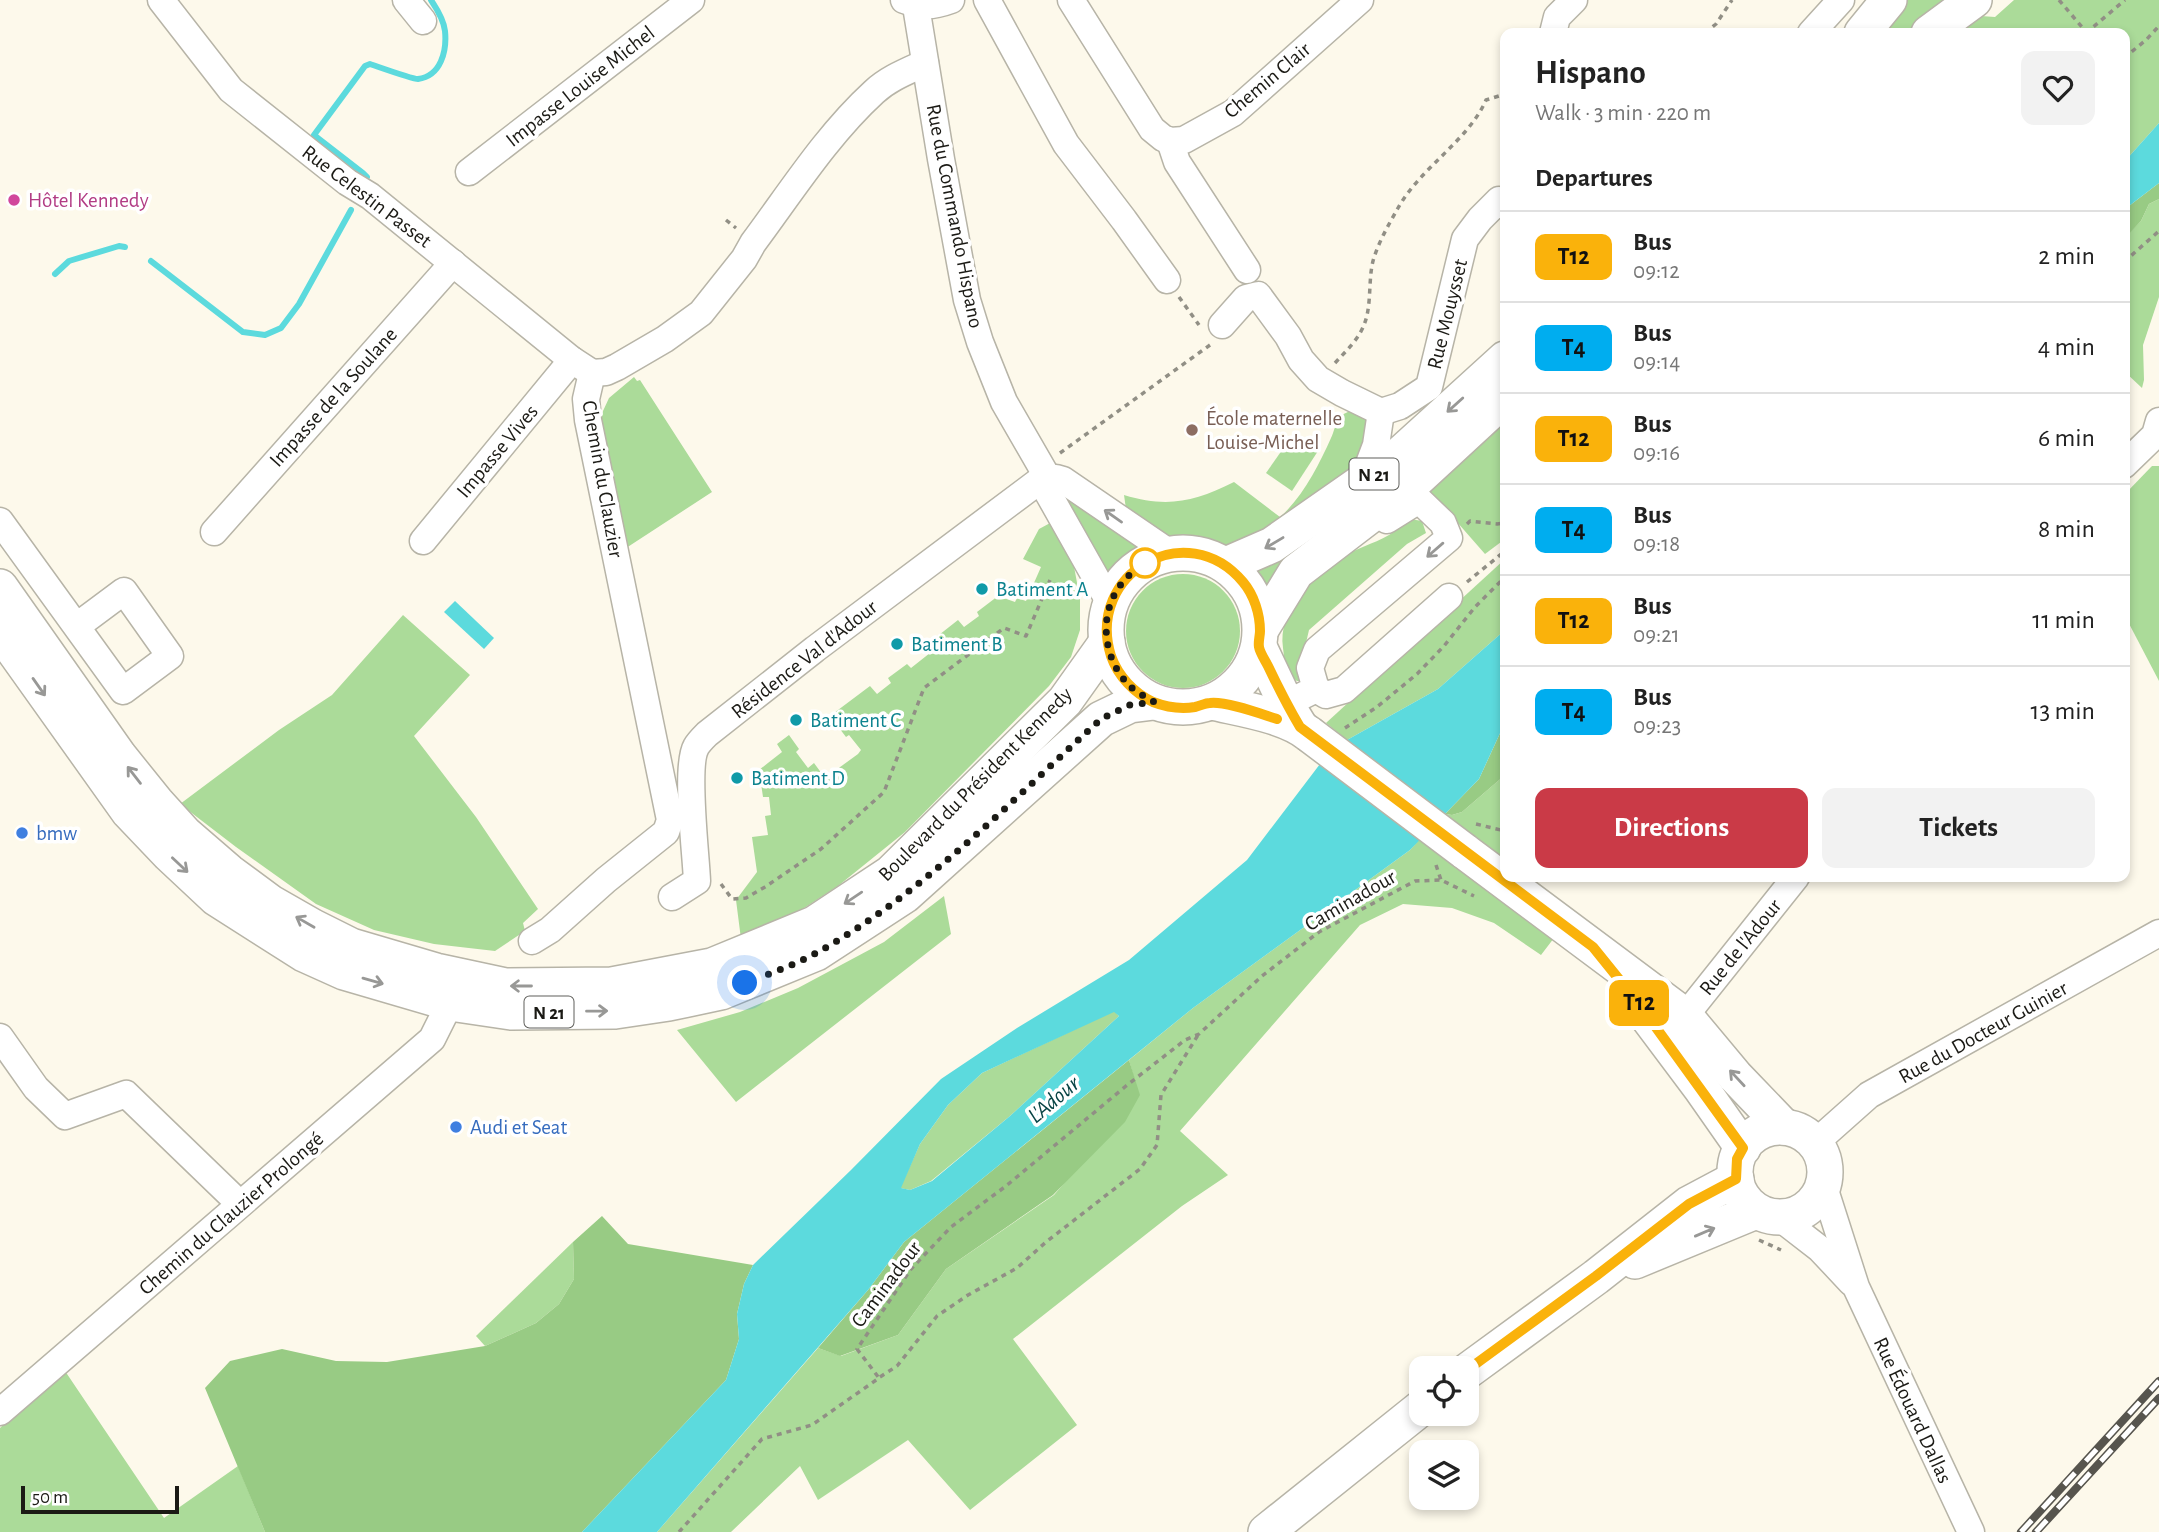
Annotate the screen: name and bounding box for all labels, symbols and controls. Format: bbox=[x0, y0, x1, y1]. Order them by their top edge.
street label: Impasse Louise Michel bbox=[502, 22, 659, 151]
street label: Chemin Clair bbox=[1220, 38, 1315, 122]
button: heart bbox=[2021, 51, 2095, 125]
text: Hispano bbox=[1535, 57, 1646, 90]
street label: Rue du Commando Hispano bbox=[922, 102, 987, 330]
text: Walk · 3 min · 220 m bbox=[1535, 102, 1711, 125]
street label: Rue Celestin Passet bbox=[298, 141, 436, 252]
text: Departures bbox=[1535, 165, 1653, 191]
place label: Hôtel Kennedy bbox=[28, 190, 149, 211]
marker: Hôtel Kennedy bbox=[6, 192, 22, 208]
text: Bus bbox=[1633, 229, 1672, 255]
text: 2 min bbox=[2038, 243, 2095, 269]
text: T12 bbox=[1557, 245, 1590, 269]
street label: Rue Mouysset bbox=[1424, 257, 1471, 371]
text: 09:12 bbox=[1633, 260, 1680, 283]
text: Bus bbox=[1633, 320, 1672, 346]
street label: Impasse de la Soulane bbox=[266, 324, 401, 471]
text: 4 min bbox=[2038, 334, 2095, 360]
text: T4 bbox=[1561, 336, 1586, 360]
text: 09:14 bbox=[1633, 351, 1680, 374]
one-way arrow bbox=[1446, 397, 1464, 413]
street label: Chemin du Clauzier bbox=[578, 399, 627, 560]
street label: Impasse Vives bbox=[453, 401, 542, 502]
place label: École maternelle Louise-Michel bbox=[1206, 406, 1342, 453]
text: Bus bbox=[1633, 411, 1672, 437]
marker: École maternelle Louise-Michel bbox=[1184, 422, 1200, 438]
text: 6 min bbox=[2038, 425, 2095, 451]
text: T12 bbox=[1557, 427, 1590, 451]
text: 09:16 bbox=[1633, 442, 1680, 465]
road number: N 21 bbox=[1350, 458, 1398, 489]
text: Bus bbox=[1633, 502, 1672, 528]
one-way arrow bbox=[1104, 509, 1123, 523]
text: 8 min bbox=[2038, 516, 2095, 542]
text: T4 bbox=[1561, 518, 1586, 542]
text: 09:18 bbox=[1633, 533, 1680, 556]
one-way arrow bbox=[1265, 536, 1285, 550]
one-way arrow bbox=[1426, 542, 1444, 558]
unlabelled marker bbox=[1130, 548, 1160, 578]
place label: Batiment A bbox=[996, 579, 1088, 600]
marker: Batiment A bbox=[974, 581, 990, 597]
text: Bus bbox=[1633, 593, 1672, 619]
street label: Résidence Val d'Adour bbox=[728, 596, 881, 723]
text: 11 min bbox=[2032, 607, 2095, 633]
text: T12 bbox=[1557, 609, 1590, 633]
text: 09:21 bbox=[1633, 624, 1680, 647]
place label: Batiment B bbox=[911, 634, 1003, 655]
marker: Batiment B bbox=[889, 636, 905, 652]
one-way arrow bbox=[32, 677, 46, 696]
street label: Boulevard du Président Kennedy bbox=[874, 683, 1076, 885]
text: Bus bbox=[1633, 684, 1672, 710]
text: 13 min bbox=[2031, 698, 2095, 724]
text: T4 bbox=[1561, 700, 1586, 724]
place label: Batiment C bbox=[810, 710, 901, 731]
marker: Batiment C bbox=[788, 712, 804, 728]
text: 09:23 bbox=[1633, 715, 1681, 738]
one-way arrow bbox=[126, 766, 142, 784]
place label: Batiment D bbox=[751, 768, 845, 789]
marker: Batiment D bbox=[729, 770, 745, 786]
button: Directions bbox=[1535, 788, 1808, 868]
button: Tickets bbox=[1822, 788, 2095, 868]
place label: bmw bbox=[36, 823, 77, 844]
marker: bmw bbox=[14, 825, 30, 841]
one-way arrow bbox=[171, 856, 188, 873]
street label: Caminadour bbox=[1301, 866, 1400, 935]
one-way arrow bbox=[844, 890, 863, 905]
street label: Rue de l'Adour bbox=[1695, 895, 1785, 999]
one-way arrow bbox=[295, 915, 315, 929]
your location bbox=[727, 965, 762, 1000]
one-way arrow bbox=[362, 975, 384, 988]
street label: Rue du Docteur Guinier bbox=[1895, 977, 2071, 1088]
one-way arrow bbox=[510, 979, 533, 993]
line badge: T12 bbox=[1599, 980, 1679, 1026]
text: T12 bbox=[1623, 991, 1655, 1015]
road number: N 21 bbox=[524, 996, 574, 1028]
one-way arrow bbox=[585, 1004, 608, 1018]
one-way arrow bbox=[1729, 1069, 1745, 1087]
water label: L'Adour bbox=[1024, 1072, 1084, 1128]
place label: Audi et Seat bbox=[470, 1117, 568, 1138]
marker: Audi et Seat bbox=[448, 1119, 464, 1135]
street label: Chemin du Clauzier Prolongé bbox=[135, 1128, 328, 1299]
one-way arrow bbox=[1694, 1225, 1715, 1238]
street label: Caminadour bbox=[848, 1237, 925, 1331]
street label: Rue Édouard Dallas bbox=[1870, 1333, 1957, 1486]
map controls bbox=[1409, 1356, 1479, 1510]
button: locate bbox=[1409, 1356, 1479, 1426]
button: layers bbox=[1409, 1440, 1479, 1510]
scale bar bbox=[21, 1483, 178, 1515]
text: 50 m bbox=[32, 1488, 68, 1507]

